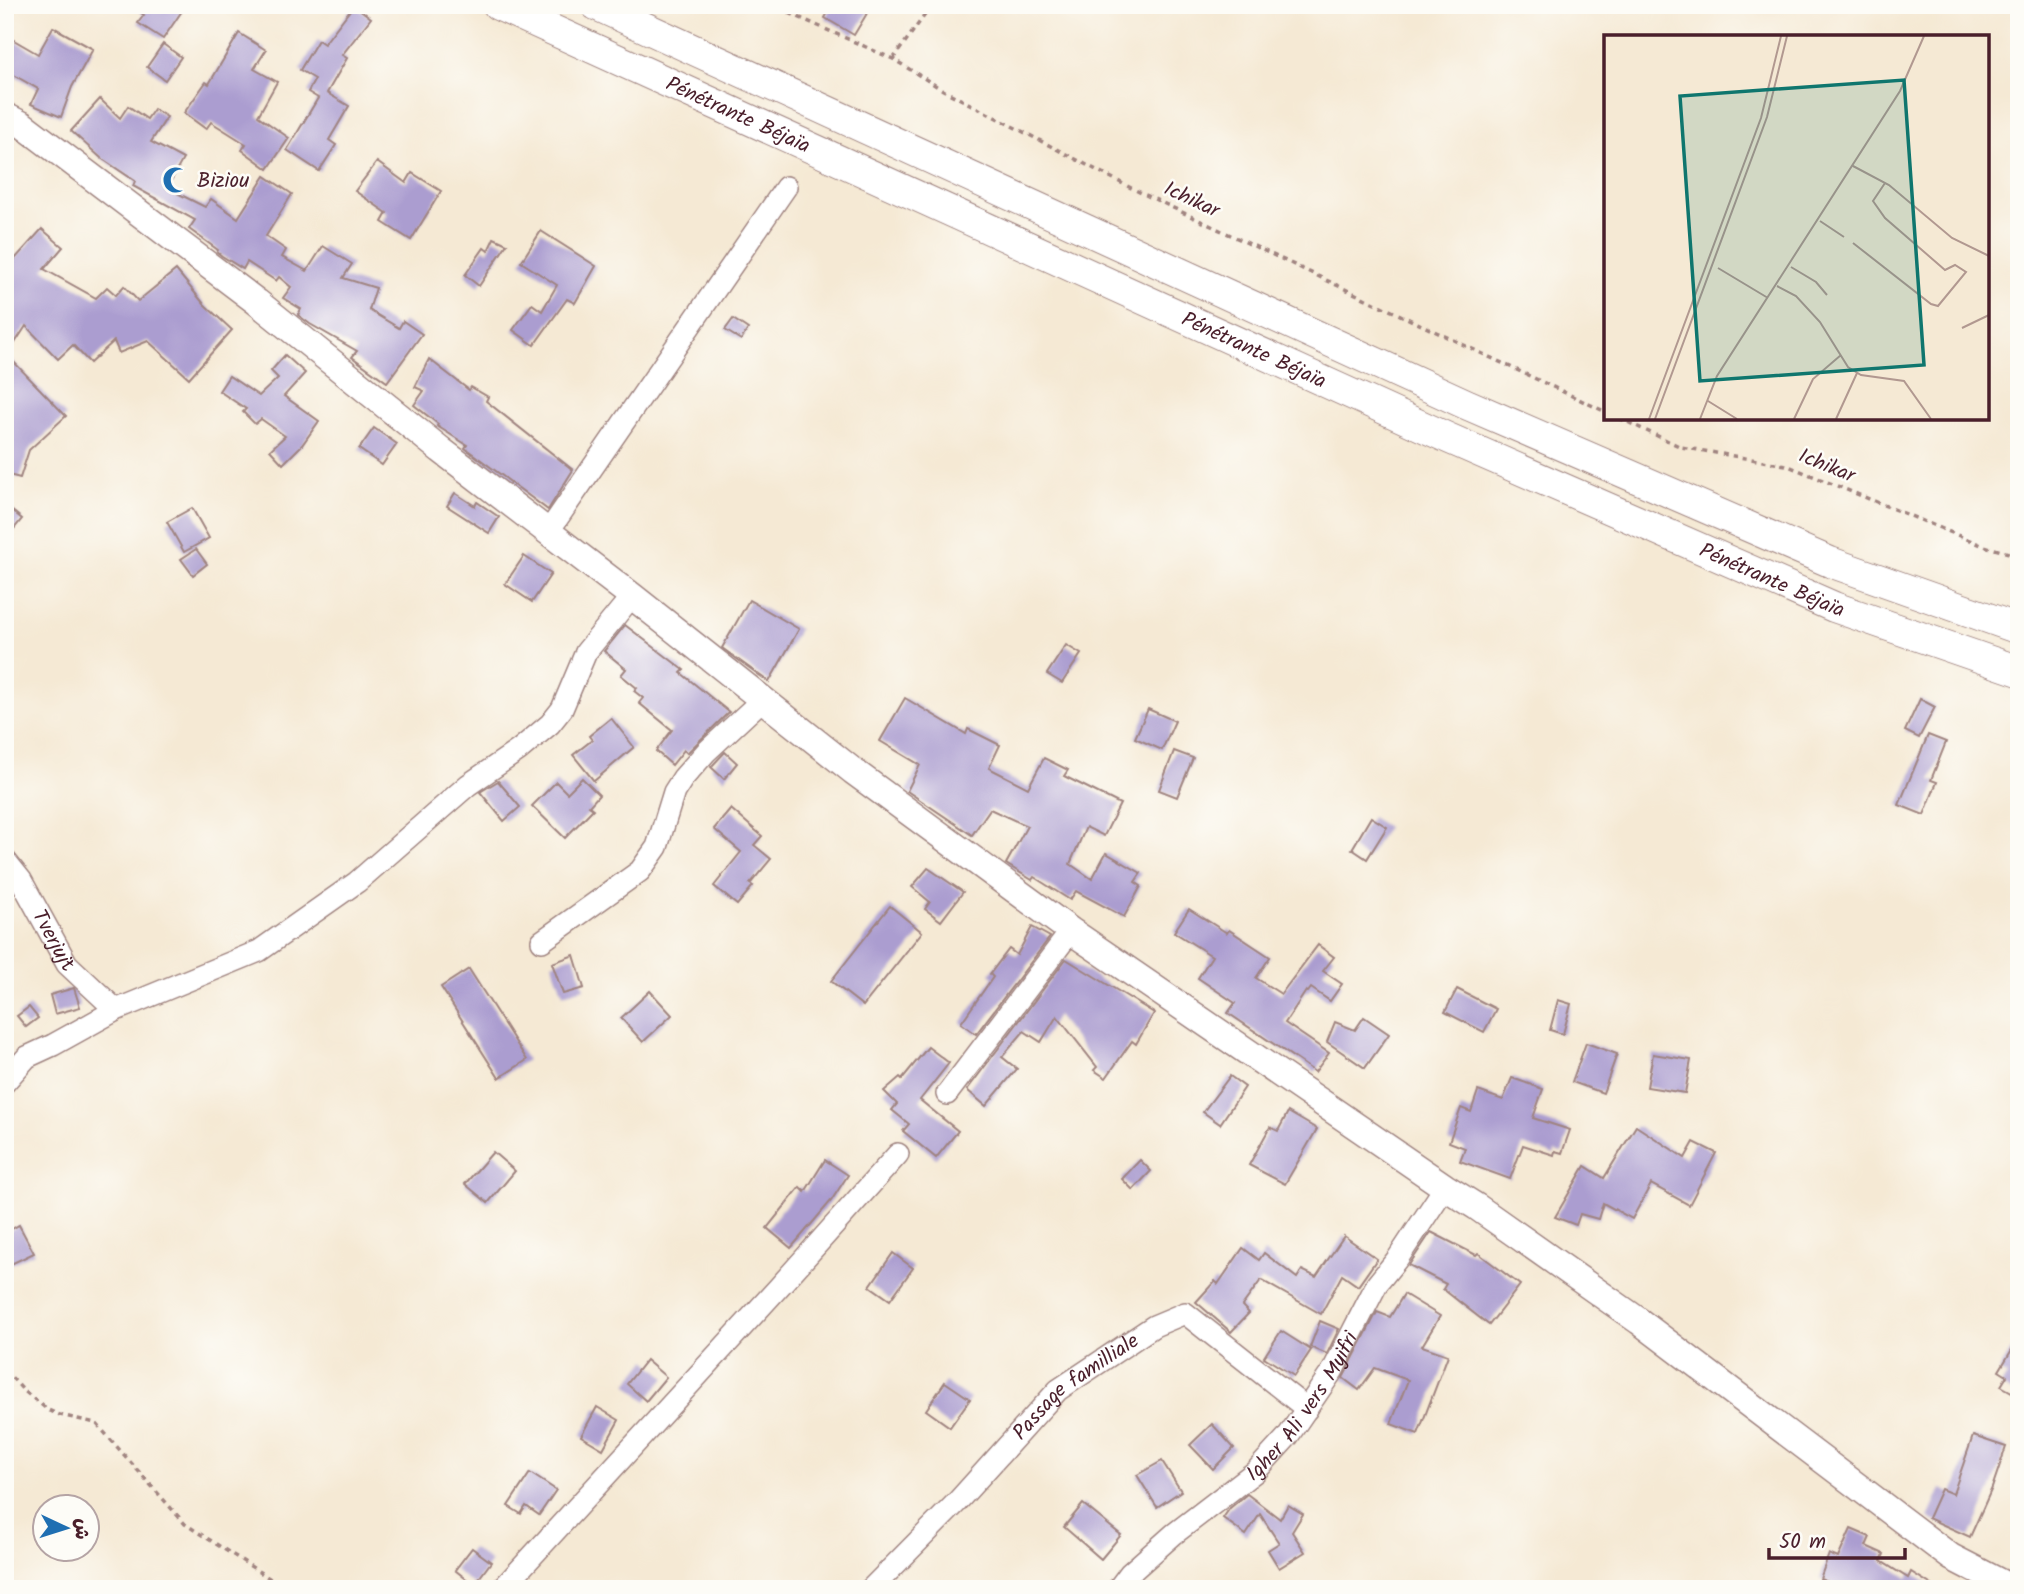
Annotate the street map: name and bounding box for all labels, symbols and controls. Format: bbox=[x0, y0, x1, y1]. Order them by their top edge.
inset map bbox=[1604, 35, 1989, 420]
street label: Pénétrante Béjaïa bbox=[660, 69, 815, 163]
mosque icon: Biziou bbox=[161, 165, 191, 195]
place label: Biziou bbox=[197, 165, 249, 198]
street label: Ichikar bbox=[1158, 173, 1226, 228]
street label: Pénétrante Béjaïa bbox=[1176, 304, 1331, 398]
street label: Ichikar bbox=[1793, 440, 1861, 493]
street label: Pénétrante Béjaïa bbox=[1694, 535, 1849, 627]
street label: Tverjujt bbox=[22, 904, 82, 981]
street label: Passage familliale bbox=[1005, 1325, 1147, 1448]
street label: Igher Ali vers Myifri bbox=[1240, 1325, 1368, 1491]
north arrow bbox=[32, 1492, 102, 1562]
scale bar bbox=[1769, 1517, 1905, 1561]
text: ش bbox=[65, 1518, 97, 1541]
text: 50 m bbox=[1779, 1526, 1826, 1559]

